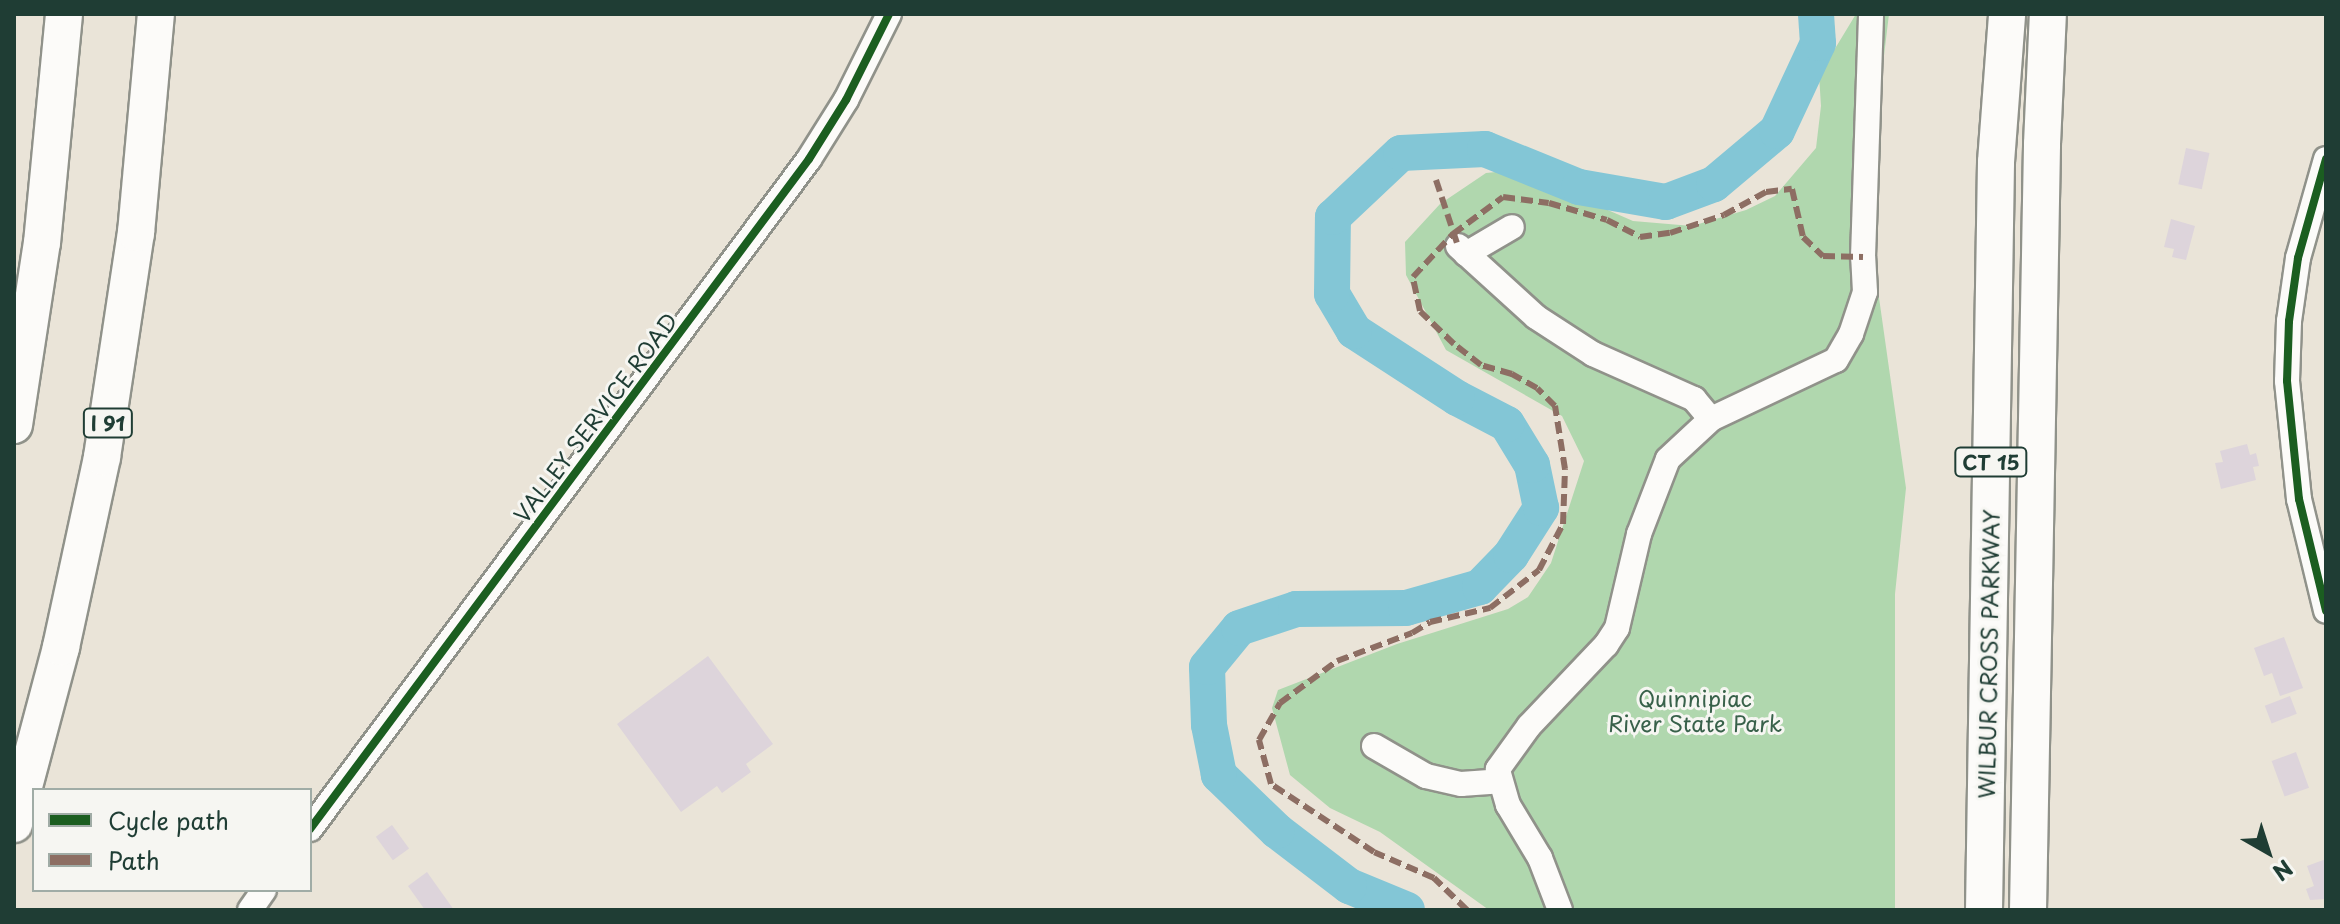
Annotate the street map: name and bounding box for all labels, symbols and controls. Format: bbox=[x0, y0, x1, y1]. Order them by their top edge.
street label: VALLEY SERVICE ROAD bbox=[506, 306, 684, 528]
road number: I 91 bbox=[82, 407, 134, 439]
road number: CT 15 bbox=[1953, 446, 2029, 478]
street label: WILBUR CROSS PARKWAY bbox=[1972, 510, 2004, 798]
park label: Quinnipiac River State Park bbox=[1608, 684, 1782, 736]
legend bbox=[32, 788, 312, 892]
text: Cycle path bbox=[108, 802, 229, 838]
north arrow bbox=[2228, 812, 2308, 892]
text: Path bbox=[108, 842, 160, 878]
text: N bbox=[2266, 853, 2301, 889]

